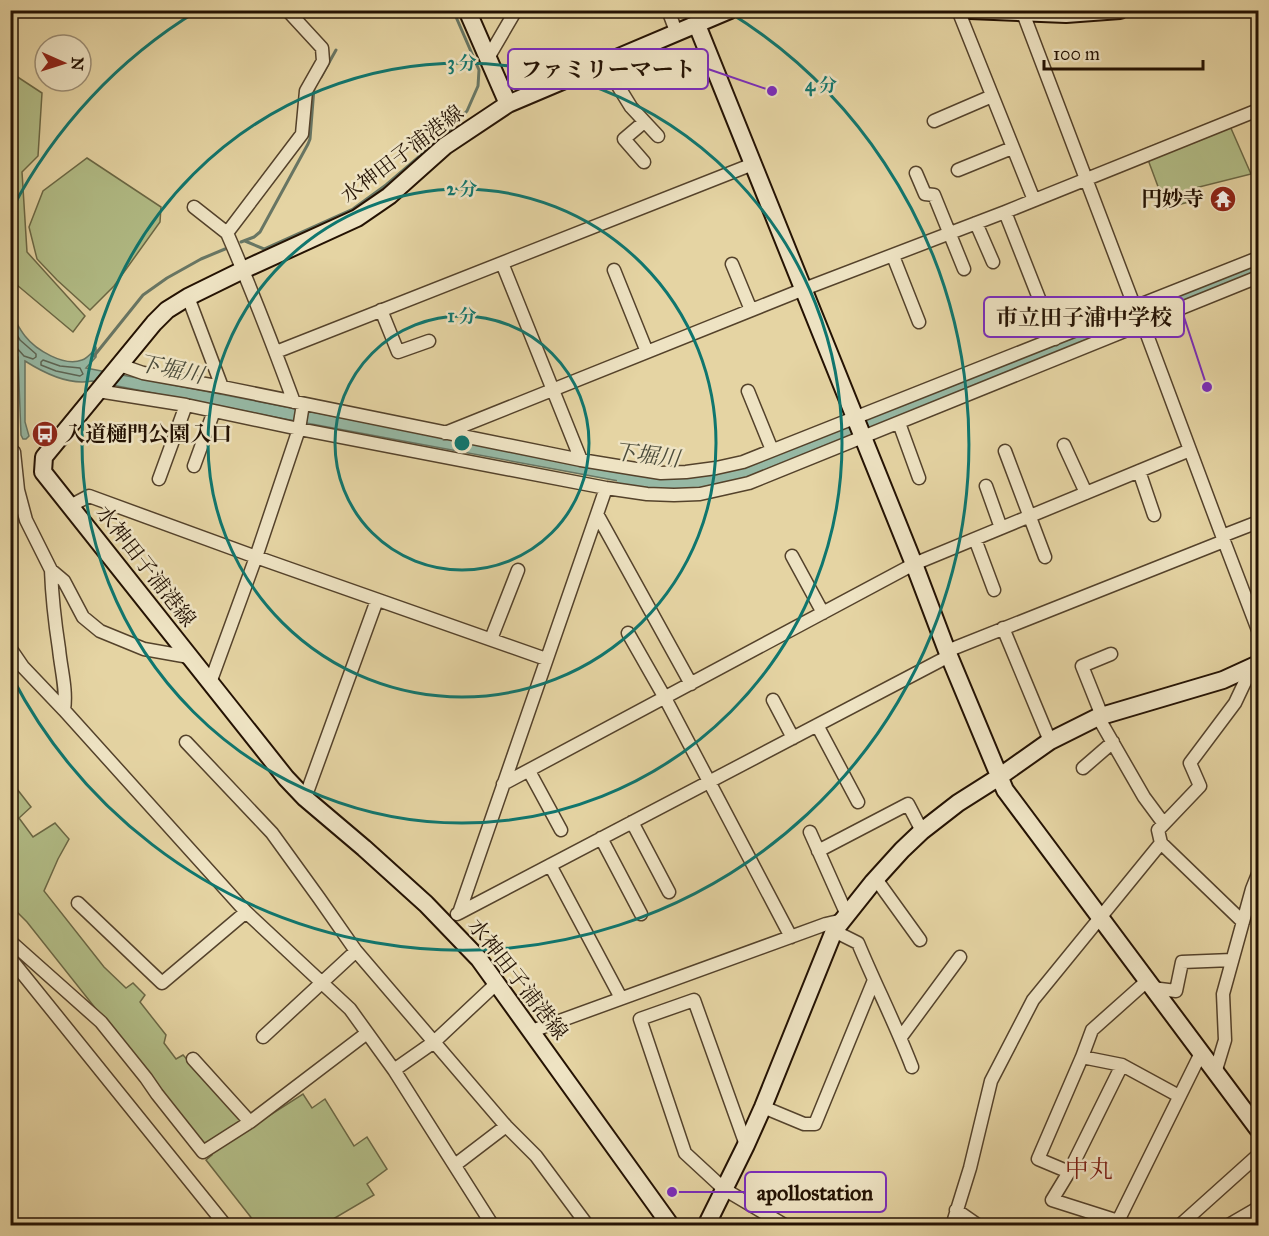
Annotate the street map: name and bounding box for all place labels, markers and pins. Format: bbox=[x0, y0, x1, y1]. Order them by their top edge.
callout: ファミリーマート bbox=[508, 49, 708, 89]
temple icon: 円妙寺 bbox=[1208, 184, 1238, 214]
place label: 円妙寺 bbox=[1141, 186, 1204, 212]
callout: 市立田子浦中学校 bbox=[984, 297, 1184, 337]
bus stop icon: 入道樋門公園入口 bbox=[30, 419, 60, 449]
place label: 入道樋門公園入口 bbox=[64, 421, 232, 447]
centre of rings bbox=[452, 433, 472, 453]
callout: apollostation bbox=[745, 1172, 886, 1212]

